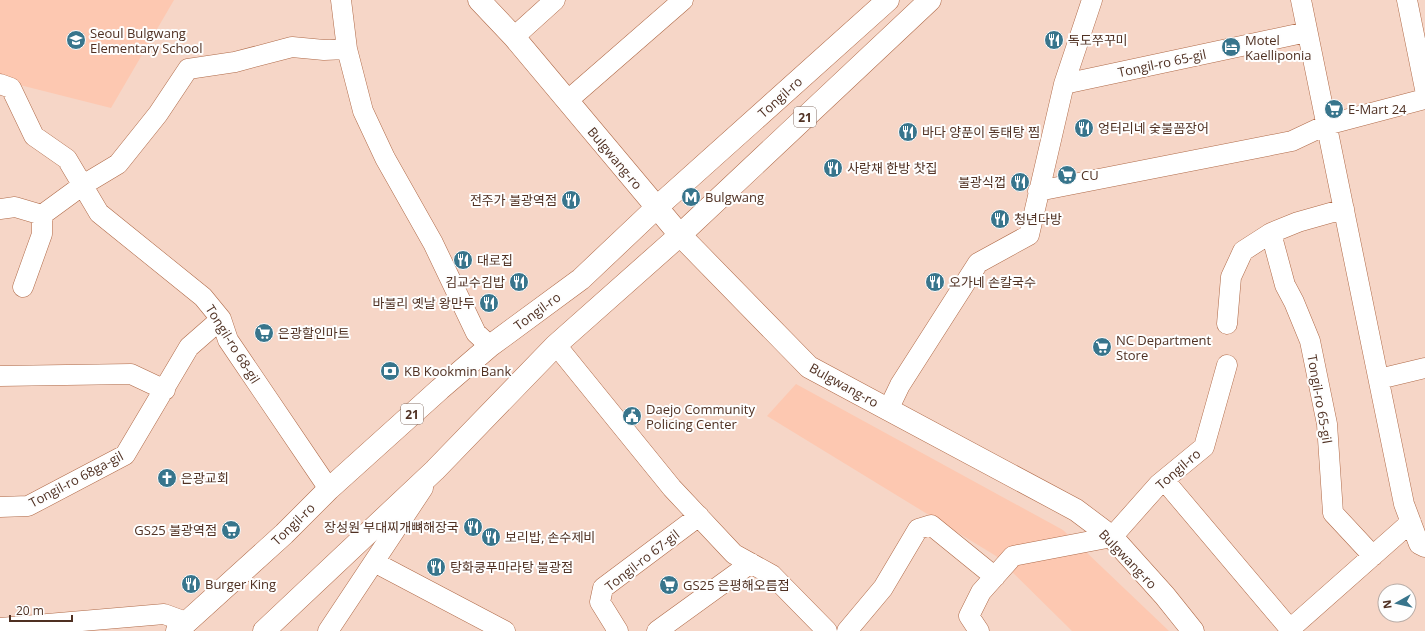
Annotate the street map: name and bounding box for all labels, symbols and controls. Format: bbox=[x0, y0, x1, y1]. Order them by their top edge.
place label: Seoul Bulgwang Elementary School bbox=[90, 24, 202, 57]
school or university icon: Seoul Bulgwang Elementary School bbox=[65, 29, 87, 51]
restaurant icon: 독도쭈꾸미 bbox=[1043, 29, 1065, 51]
place label: 독도쭈꾸미 bbox=[1068, 31, 1128, 49]
place label: Motel Kaelliponia bbox=[1245, 31, 1312, 64]
hotel icon: Motel Kaelliponia bbox=[1220, 36, 1242, 58]
street label: Tongil-ro 65-gil bbox=[1116, 45, 1208, 81]
street label: Tongil-ro bbox=[754, 72, 806, 122]
supermarket icon: E-Mart 24 bbox=[1323, 98, 1345, 120]
place label: E-Mart 24 bbox=[1348, 100, 1407, 118]
road number: 21 bbox=[794, 107, 816, 127]
restaurant icon: 엉터리네 숯불꼼장어 bbox=[1073, 117, 1095, 139]
place label: 엉터리네 숯불꼼장어 bbox=[1098, 119, 1209, 137]
restaurant icon: 바다 양푼이 동태탕 찜 bbox=[897, 121, 919, 143]
street label: Bulgwang-ro bbox=[584, 123, 647, 193]
place label: 바다 양푼이 동태탕 찜 bbox=[922, 123, 1040, 141]
restaurant icon: 사랑채 한방 찻집 bbox=[822, 157, 844, 179]
place label: 사랑채 한방 찻집 bbox=[847, 159, 937, 177]
supermarket icon: CU bbox=[1056, 164, 1078, 186]
place label: CU bbox=[1081, 166, 1099, 184]
restaurant icon: 불광식껍 bbox=[1009, 171, 1031, 193]
place label: 불광식껍 bbox=[958, 173, 1006, 191]
metro station icon: Bulgwang bbox=[680, 186, 702, 208]
place label: Bulgwang bbox=[705, 188, 764, 206]
restaurant icon: 전주가 불광역점 bbox=[560, 189, 582, 211]
place label: 전주가 불광역점 bbox=[470, 191, 557, 209]
restaurant icon: 청년다방 bbox=[989, 208, 1011, 230]
place label: 청년다방 bbox=[1014, 210, 1062, 228]
restaurant icon: 대로집 bbox=[452, 249, 474, 271]
place label: 대로집 bbox=[477, 251, 513, 269]
restaurant icon: 김교수김밥 bbox=[508, 271, 530, 293]
restaurant icon: 오가네 손칼국수 bbox=[924, 271, 946, 293]
place label: 김교수김밥 bbox=[445, 273, 505, 291]
place label: 오가네 손칼국수 bbox=[949, 273, 1036, 291]
street label: Tongil-ro bbox=[510, 288, 564, 334]
restaurant icon: 바불리 옛날 왕만두 bbox=[478, 292, 500, 314]
place label: 바불리 옛날 왕만두 bbox=[373, 294, 475, 312]
street label: Tongil-ro 68-gil bbox=[202, 301, 264, 387]
supermarket icon: 은광할인마트 bbox=[253, 322, 275, 344]
place label: 은광할인마트 bbox=[278, 324, 350, 342]
place label: NC Department Store bbox=[1116, 331, 1212, 364]
supermarket icon: NC Department Store bbox=[1091, 336, 1113, 358]
street label: Tongil-ro 65-gil bbox=[1303, 353, 1337, 445]
street label: Bulgwang-ro bbox=[806, 359, 882, 411]
bank icon: KB Kookmin Bank bbox=[379, 360, 401, 382]
place label: KB Kookmin Bank bbox=[404, 362, 511, 380]
place label: Daejo Community Policing Center bbox=[646, 400, 755, 433]
road number: 21 bbox=[401, 404, 423, 424]
public building icon: Daejo Community Policing Center bbox=[621, 405, 643, 427]
street label: Tongil-ro bbox=[1152, 444, 1204, 493]
street label: Tongil-ro 68ga-gil bbox=[26, 447, 126, 511]
church icon: 은광교회 bbox=[156, 467, 178, 489]
place label: 은광교회 bbox=[181, 469, 229, 487]
street label: Tongil-ro bbox=[267, 499, 319, 549]
restaurant icon: 장성원 부대찌개뼈해장국 bbox=[462, 516, 484, 538]
place label: 장성원 부대찌개뼈해장국 bbox=[324, 518, 459, 536]
supermarket icon: GS25 불광역점 bbox=[220, 519, 242, 541]
place label: GS25 불광역점 bbox=[134, 521, 217, 539]
street label: Tongil-ro 67-gil bbox=[601, 525, 683, 595]
street label: Bulgwang-ro bbox=[1095, 525, 1161, 593]
restaurant icon: 보리밥, 손수제비 bbox=[480, 526, 502, 548]
place label: 보리밥, 손수제비 bbox=[505, 528, 595, 546]
restaurant icon: 탕화쿵푸마라탕 불광점 bbox=[425, 556, 447, 578]
place label: 탕화쿵푸마라탕 불광점 bbox=[450, 558, 573, 576]
restaurant icon: Burger King bbox=[180, 573, 202, 595]
supermarket icon: GS25 은평해오름점 bbox=[658, 574, 680, 596]
place label: Burger King bbox=[205, 575, 276, 593]
place label: GS25 은평해오름점 bbox=[683, 576, 790, 594]
north arrow bbox=[1377, 583, 1417, 623]
scale bar bbox=[10, 597, 72, 623]
text: N bbox=[1379, 599, 1395, 610]
text: 20 m bbox=[16, 602, 44, 619]

